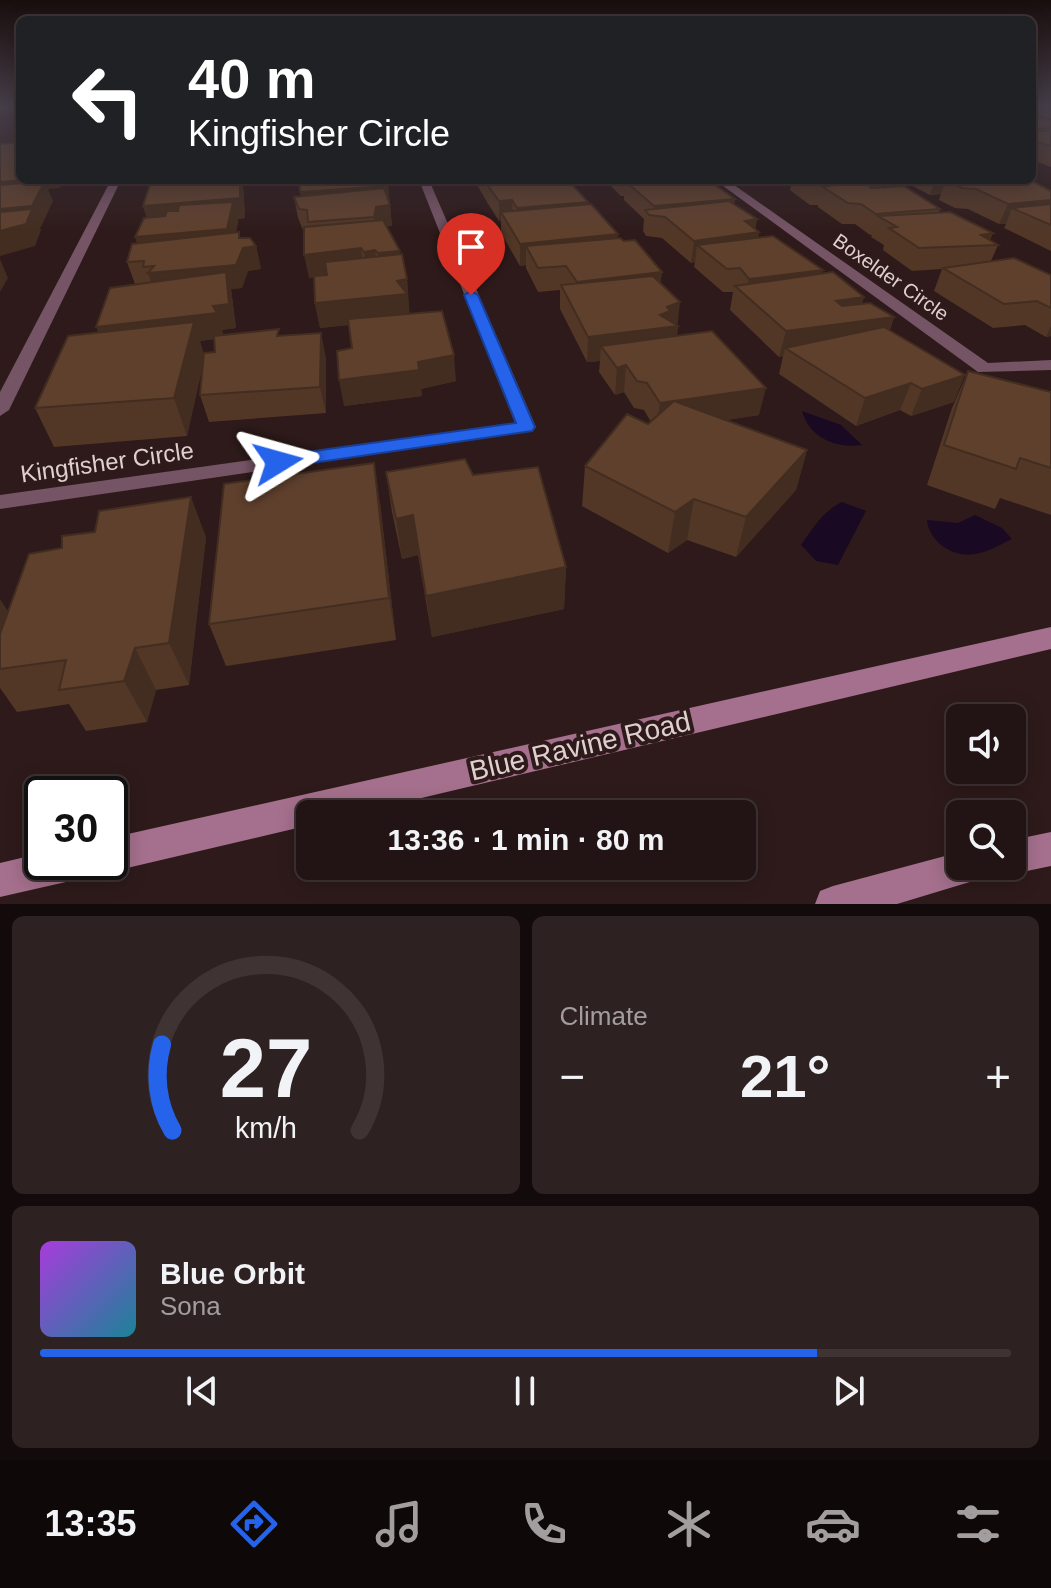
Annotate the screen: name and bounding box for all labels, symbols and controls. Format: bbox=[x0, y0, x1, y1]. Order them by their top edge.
text: 40 m bbox=[188, 47, 316, 110]
icon: left bbox=[56, 48, 160, 152]
text: Kingfisher Circle bbox=[188, 113, 450, 154]
pin bbox=[437, 213, 505, 295]
icon: arrive bbox=[449, 225, 493, 269]
street label: Boxelder Circle bbox=[829, 229, 953, 325]
position arrow bbox=[236, 420, 320, 504]
street label: Kingfisher Circle bbox=[19, 436, 195, 488]
map controls bbox=[946, 704, 1026, 880]
button: sound bbox=[946, 704, 1026, 784]
street label: Blue Ravine Road bbox=[467, 706, 693, 786]
speed limit sign: 30 bbox=[24, 776, 128, 880]
button: search bbox=[946, 800, 1026, 880]
text: 13:36 · 1 min · 80 m bbox=[388, 823, 664, 856]
text: Climate bbox=[560, 1001, 648, 1031]
text: 27 bbox=[219, 1022, 312, 1115]
text: 21° bbox=[740, 1043, 831, 1110]
text: − bbox=[560, 1052, 585, 1101]
text: + bbox=[985, 1052, 1011, 1101]
text: km/h bbox=[235, 1112, 297, 1144]
text: Blue Orbit bbox=[160, 1257, 305, 1290]
text: Sona bbox=[160, 1291, 221, 1321]
icon: previous bbox=[180, 1369, 224, 1413]
icon: pause bbox=[503, 1369, 547, 1413]
icon: next bbox=[827, 1369, 871, 1413]
icon: directions bbox=[226, 1496, 282, 1552]
icon: music bbox=[371, 1496, 427, 1552]
icon: phone bbox=[516, 1496, 572, 1552]
icon: climate bbox=[661, 1496, 717, 1552]
icon: car bbox=[805, 1496, 861, 1552]
icon: filters bbox=[950, 1496, 1006, 1552]
text: 13:35 bbox=[44, 1503, 137, 1544]

